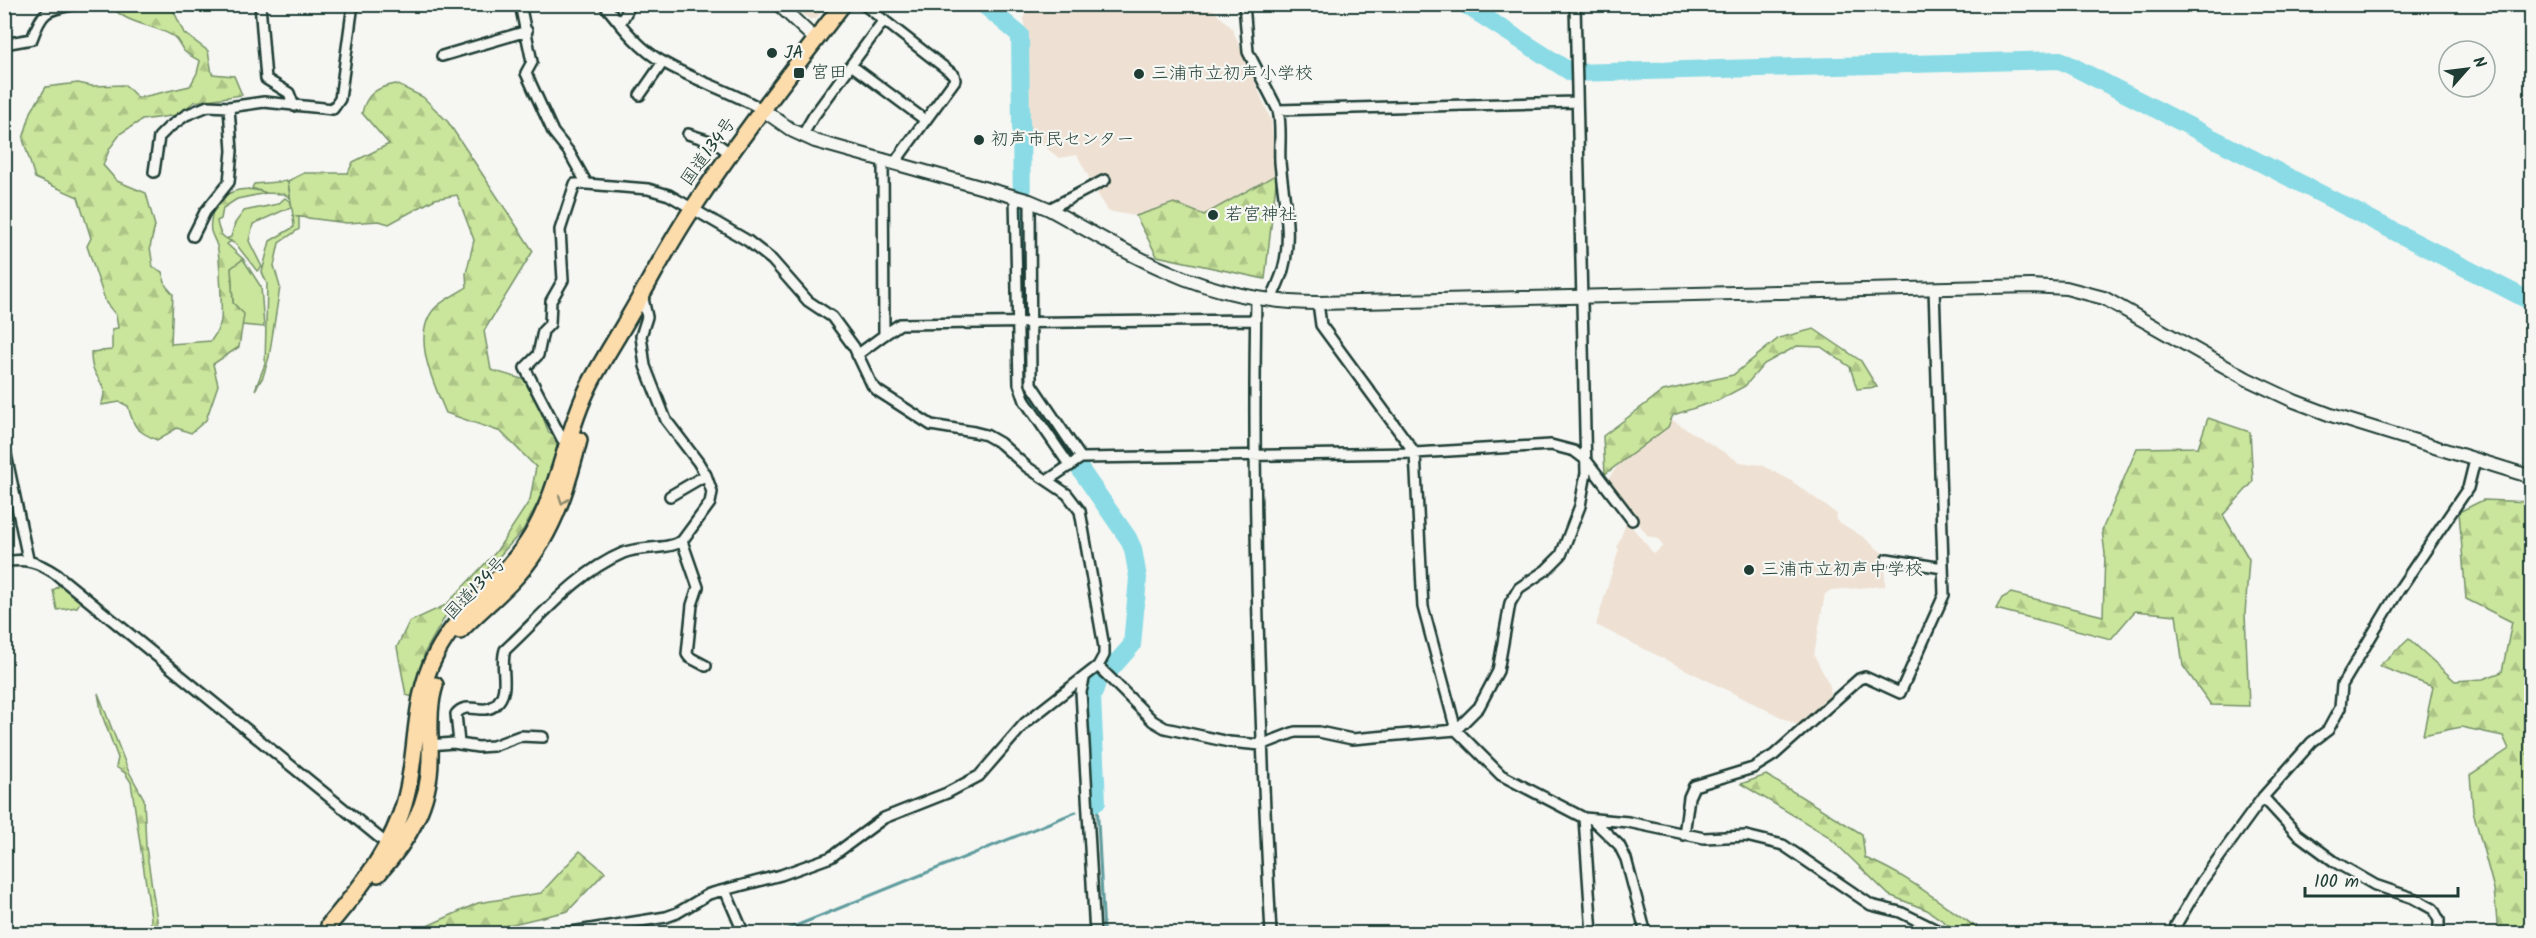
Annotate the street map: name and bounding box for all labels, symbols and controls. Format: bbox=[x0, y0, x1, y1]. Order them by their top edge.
place label: JA bbox=[784, 39, 803, 68]
north arrow bbox=[2437, 39, 2497, 99]
marker: JA bbox=[765, 46, 779, 60]
text: N bbox=[2466, 52, 2492, 73]
place label: 宮田 bbox=[811, 59, 847, 88]
place label: 三浦市立初声小学校 bbox=[1151, 60, 1313, 89]
marker: 宮田 bbox=[792, 66, 806, 80]
marker: 三浦市立初声小学校 bbox=[1132, 67, 1146, 81]
street label: 国道134号 bbox=[674, 111, 744, 193]
place label: 初声市民センター bbox=[991, 126, 1134, 155]
marker: 初声市民センター bbox=[972, 133, 986, 147]
place label: 若宮神社 bbox=[1225, 201, 1297, 230]
marker: 若宮神社 bbox=[1206, 208, 1220, 222]
one-way arrow bbox=[557, 495, 570, 505]
street label: 国道134号 bbox=[438, 550, 514, 628]
place label: 三浦市立初声中学校 bbox=[1761, 556, 1923, 585]
marker: 三浦市立初声中学校 bbox=[1742, 563, 1756, 577]
scale bar bbox=[2305, 860, 2458, 898]
text: 100 m bbox=[2314, 868, 2359, 897]

